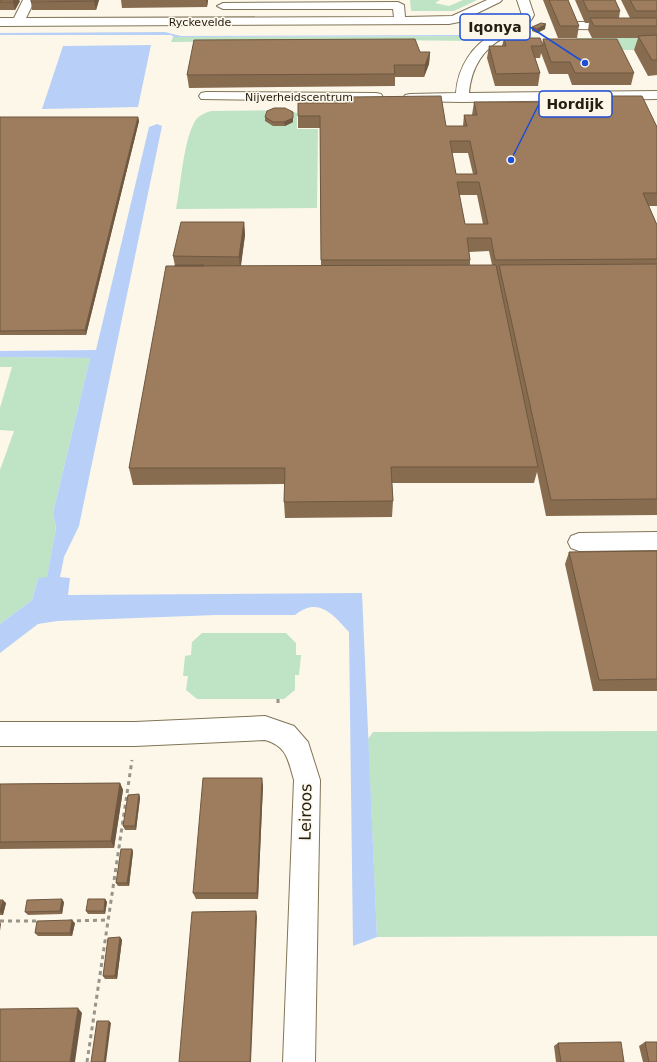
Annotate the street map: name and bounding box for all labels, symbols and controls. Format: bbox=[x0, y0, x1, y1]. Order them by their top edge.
callout: Iqonya bbox=[460, 14, 530, 40]
street label: Ryckevelde bbox=[169, 16, 231, 29]
text: Iqonya bbox=[468, 19, 522, 35]
street label: Nijverheidscentrum bbox=[245, 91, 353, 104]
callout: Hordijk bbox=[539, 91, 612, 117]
text: Hordijk bbox=[546, 96, 604, 112]
street label: Leiroos bbox=[296, 783, 315, 841]

